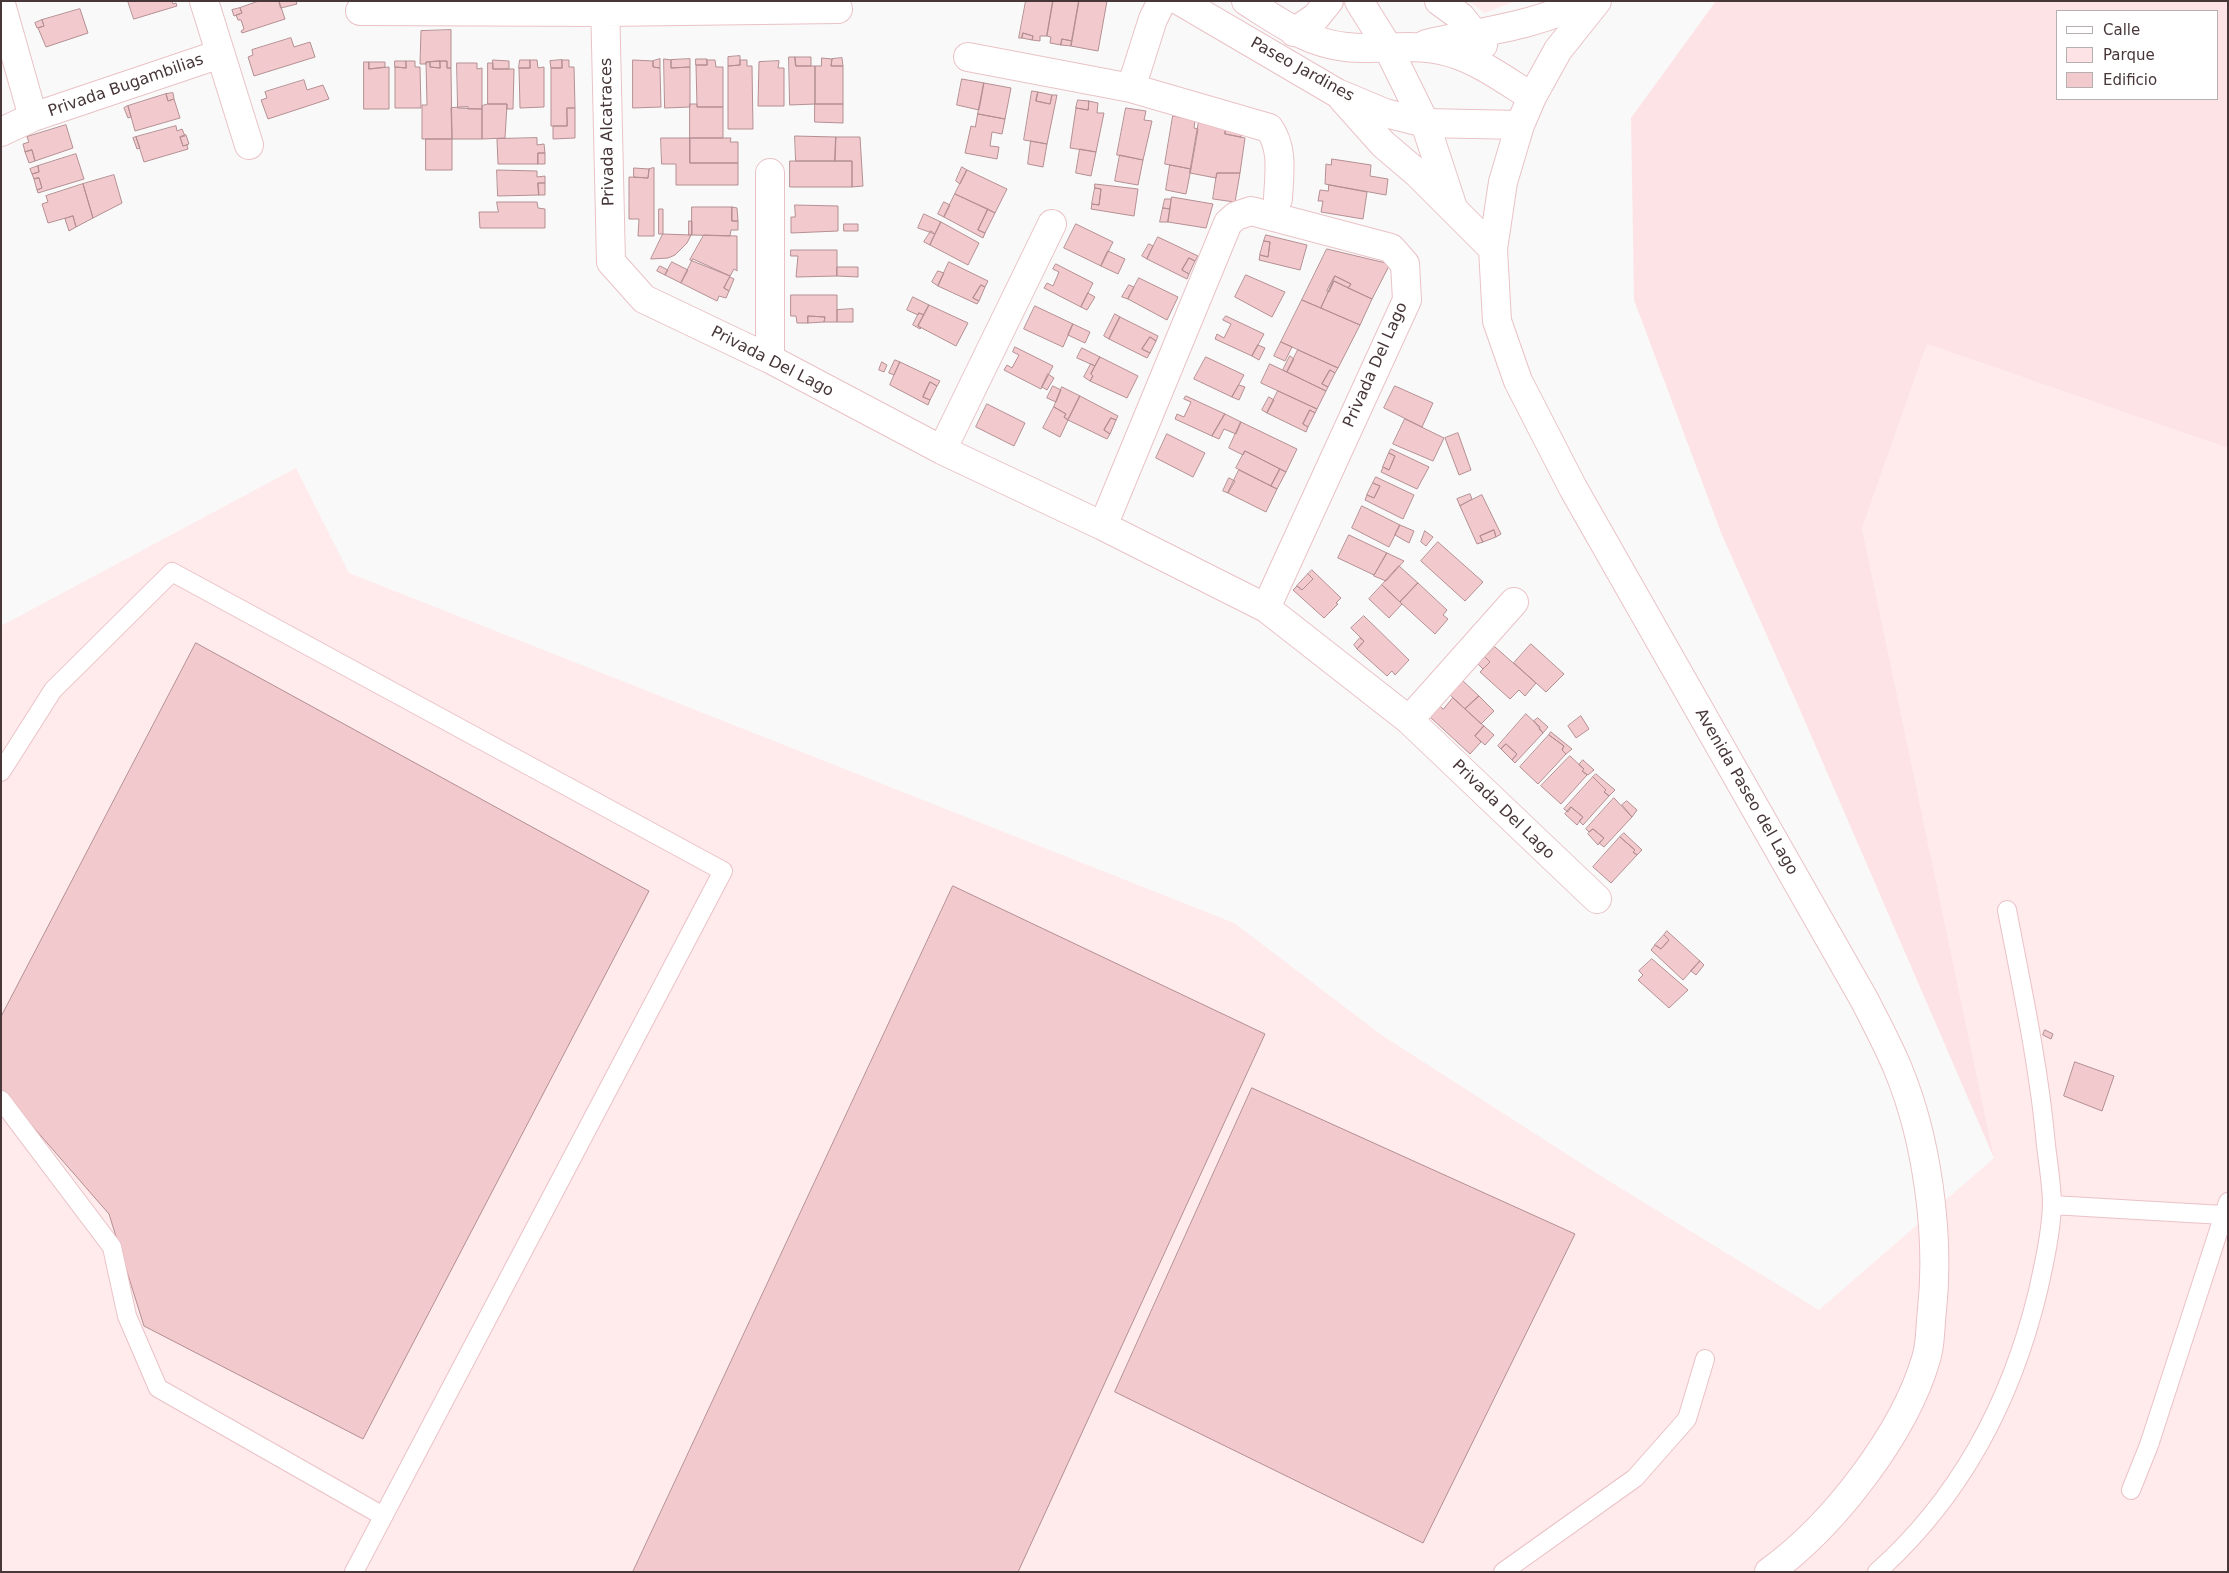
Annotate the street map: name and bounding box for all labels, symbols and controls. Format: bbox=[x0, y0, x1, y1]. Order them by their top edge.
legend bbox=[2056, 10, 2219, 100]
text: Calle bbox=[2103, 21, 2140, 39]
street label: Paseo Jardines bbox=[1247, 34, 1357, 106]
text: Parque bbox=[2103, 46, 2155, 64]
street label: Privada Bugambilias bbox=[46, 50, 206, 122]
street label: Privada Alcatraces bbox=[597, 58, 619, 206]
text: Edificio bbox=[2103, 71, 2157, 89]
street label: Privada Del Lago bbox=[1340, 299, 1412, 431]
street label: Privada Del Lago bbox=[707, 323, 837, 401]
street label: Avenida Paseo del Lago bbox=[1690, 705, 1802, 879]
street label: Privada Del Lago bbox=[1448, 756, 1558, 864]

